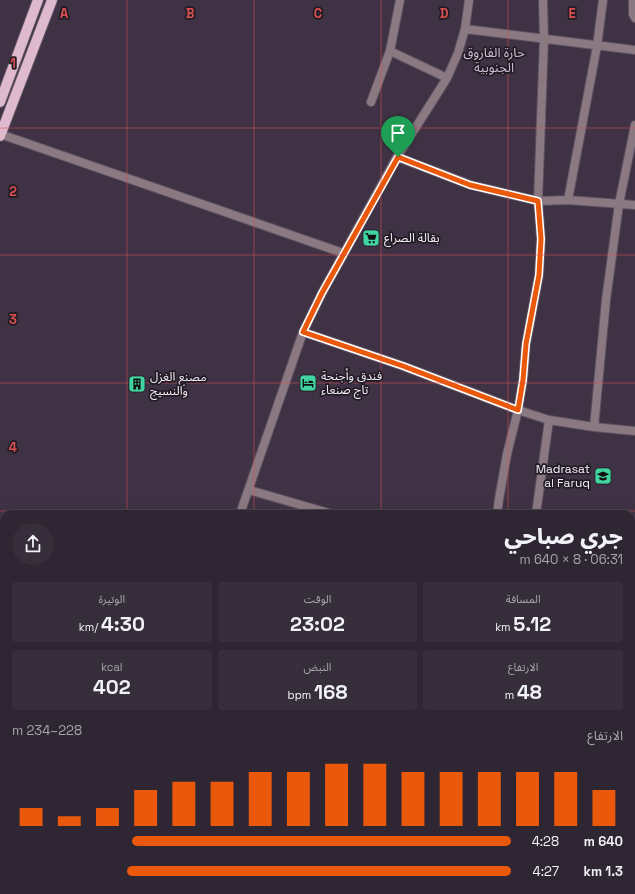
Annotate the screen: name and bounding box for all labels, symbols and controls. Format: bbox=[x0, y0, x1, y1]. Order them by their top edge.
text: A bbox=[60, 5, 69, 22]
text: B bbox=[186, 5, 195, 22]
text: C bbox=[314, 5, 322, 22]
text: D bbox=[440, 5, 449, 22]
text: E bbox=[568, 5, 576, 22]
district label: حارة الفاروق الجنوبية bbox=[463, 44, 525, 76]
text: 1 bbox=[10, 55, 16, 72]
pin bbox=[381, 116, 415, 157]
icon: arrive bbox=[387, 122, 409, 144]
text: 2 bbox=[9, 183, 17, 200]
supermarket icon: بقالة الصراع bbox=[361, 228, 381, 248]
place label: بقالة الصراع bbox=[384, 230, 439, 247]
text: 3 bbox=[9, 311, 17, 328]
place label: فندق وأجنحة تاج صنعاء bbox=[321, 368, 382, 399]
place label: مصنع الغزل والنسيج bbox=[150, 369, 207, 400]
hotel icon: فندق وأجنحة تاج صنعاء bbox=[298, 373, 318, 393]
building icon: مصنع الغزل والنسيج bbox=[127, 374, 147, 394]
text: 4 bbox=[9, 439, 17, 456]
place label: Madrasat al Faruq bbox=[536, 461, 590, 491]
school or university icon: Madrasat al Faruq bbox=[593, 466, 613, 486]
text: جري صباحي bbox=[504, 522, 623, 550]
button: share bbox=[12, 523, 54, 565]
text: 06:31 · 8 × 640 m bbox=[519, 551, 623, 568]
text: الوتيرة bbox=[99, 592, 125, 606]
text: الوقت bbox=[304, 592, 331, 606]
text: المسافة bbox=[506, 592, 541, 606]
text: 4:30 bbox=[101, 611, 145, 637]
text: 23:02 bbox=[290, 611, 345, 637]
text: 5.12 bbox=[513, 611, 551, 637]
text: /km bbox=[79, 620, 101, 634]
text: km bbox=[495, 620, 513, 634]
text: kcal bbox=[101, 660, 122, 674]
text: النبض bbox=[304, 660, 331, 674]
text: الارتفاع bbox=[508, 660, 538, 674]
text: 402 bbox=[93, 674, 131, 700]
text: 168 bbox=[314, 679, 347, 705]
text: 48 bbox=[517, 679, 542, 705]
text: bpm bbox=[288, 688, 314, 702]
text: m bbox=[505, 688, 517, 702]
text: 228–234 m bbox=[12, 722, 82, 739]
text: الارتفاع bbox=[587, 727, 623, 744]
text: 4:28 bbox=[532, 833, 559, 850]
text: 640 m bbox=[584, 833, 623, 850]
text: 4:27 bbox=[533, 863, 559, 880]
text: 1.3 km bbox=[584, 863, 623, 880]

